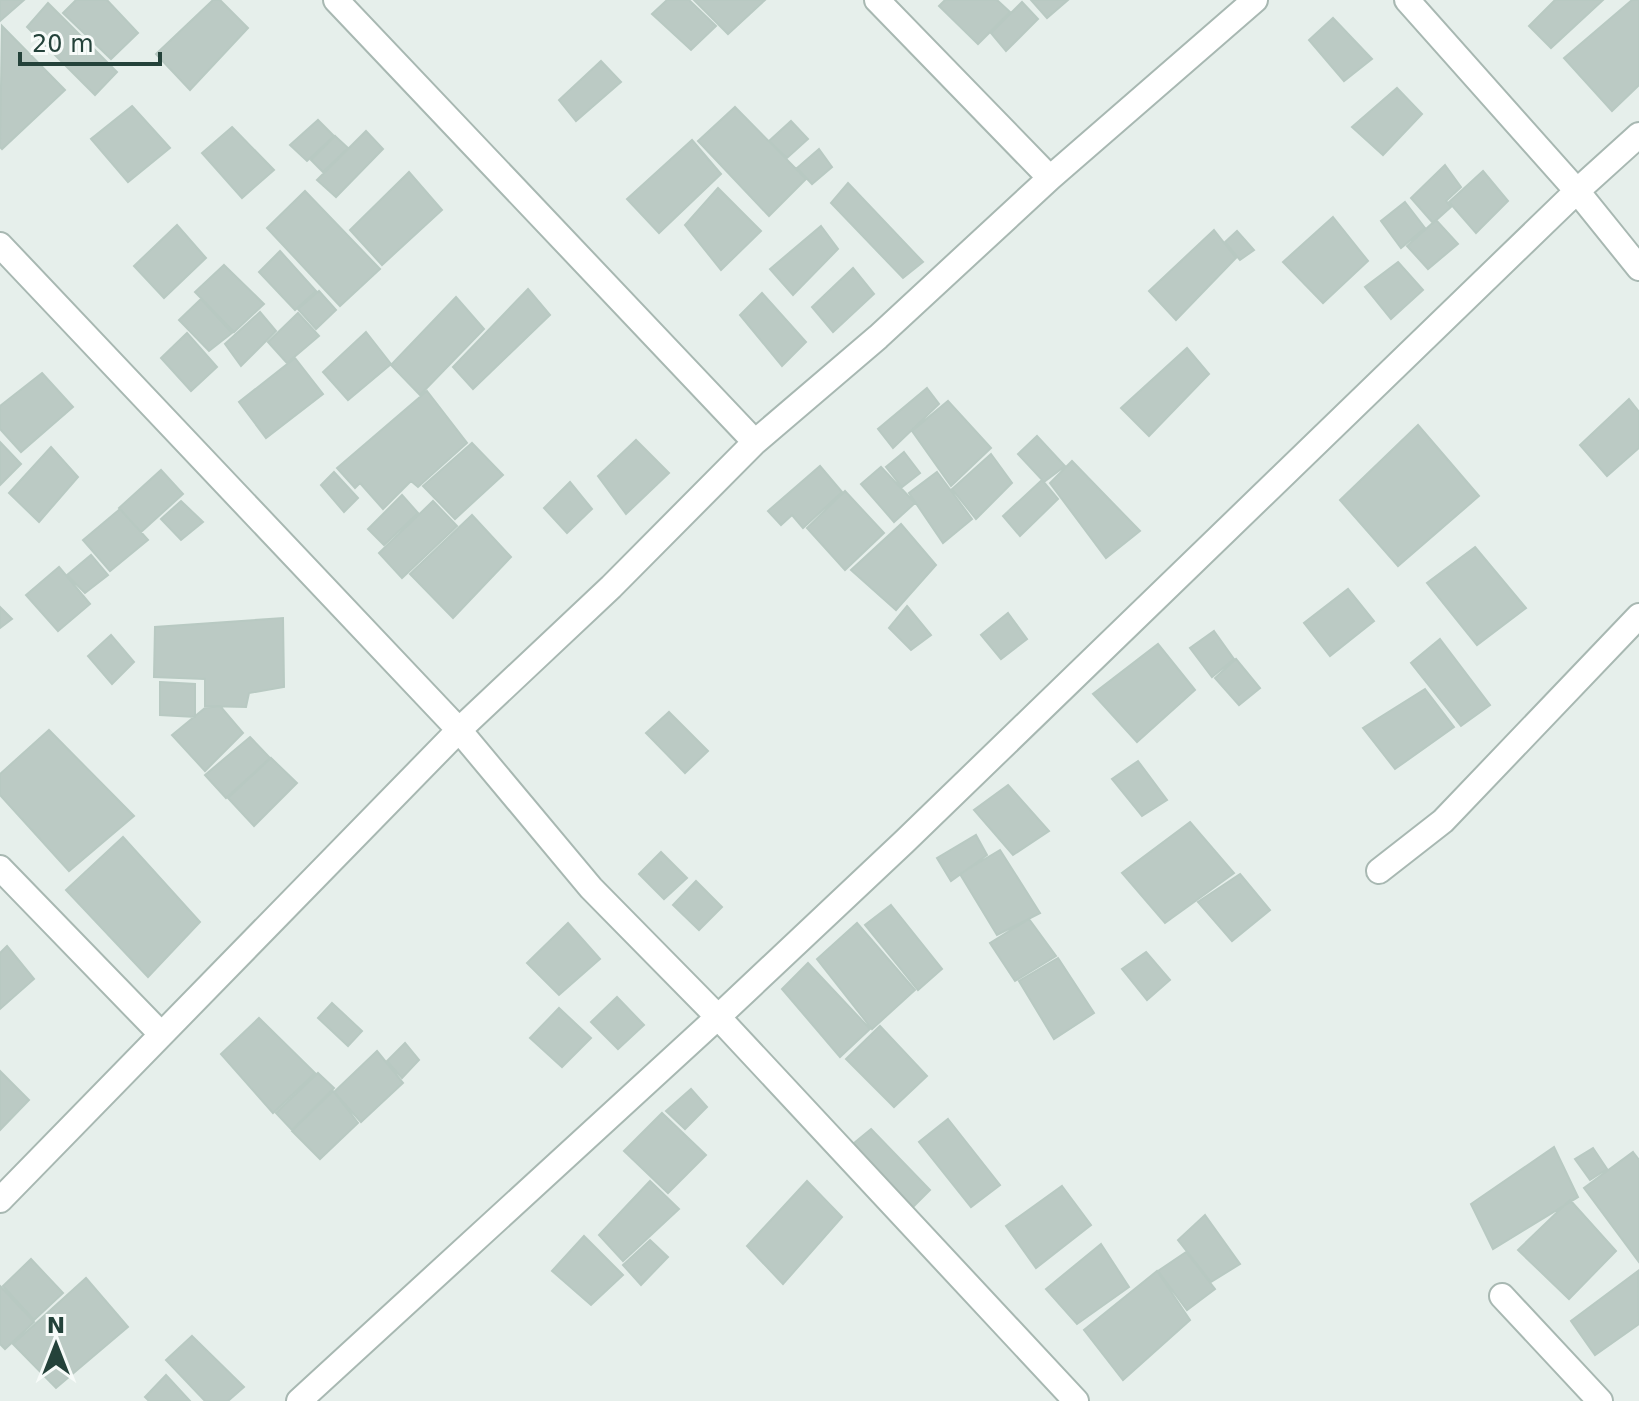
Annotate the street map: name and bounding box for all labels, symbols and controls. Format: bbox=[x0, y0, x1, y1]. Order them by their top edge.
scale bar bbox=[20, 16, 160, 66]
text: 20 m bbox=[32, 30, 94, 58]
north arrow bbox=[16, 1305, 96, 1385]
text: N bbox=[47, 1313, 65, 1338]

